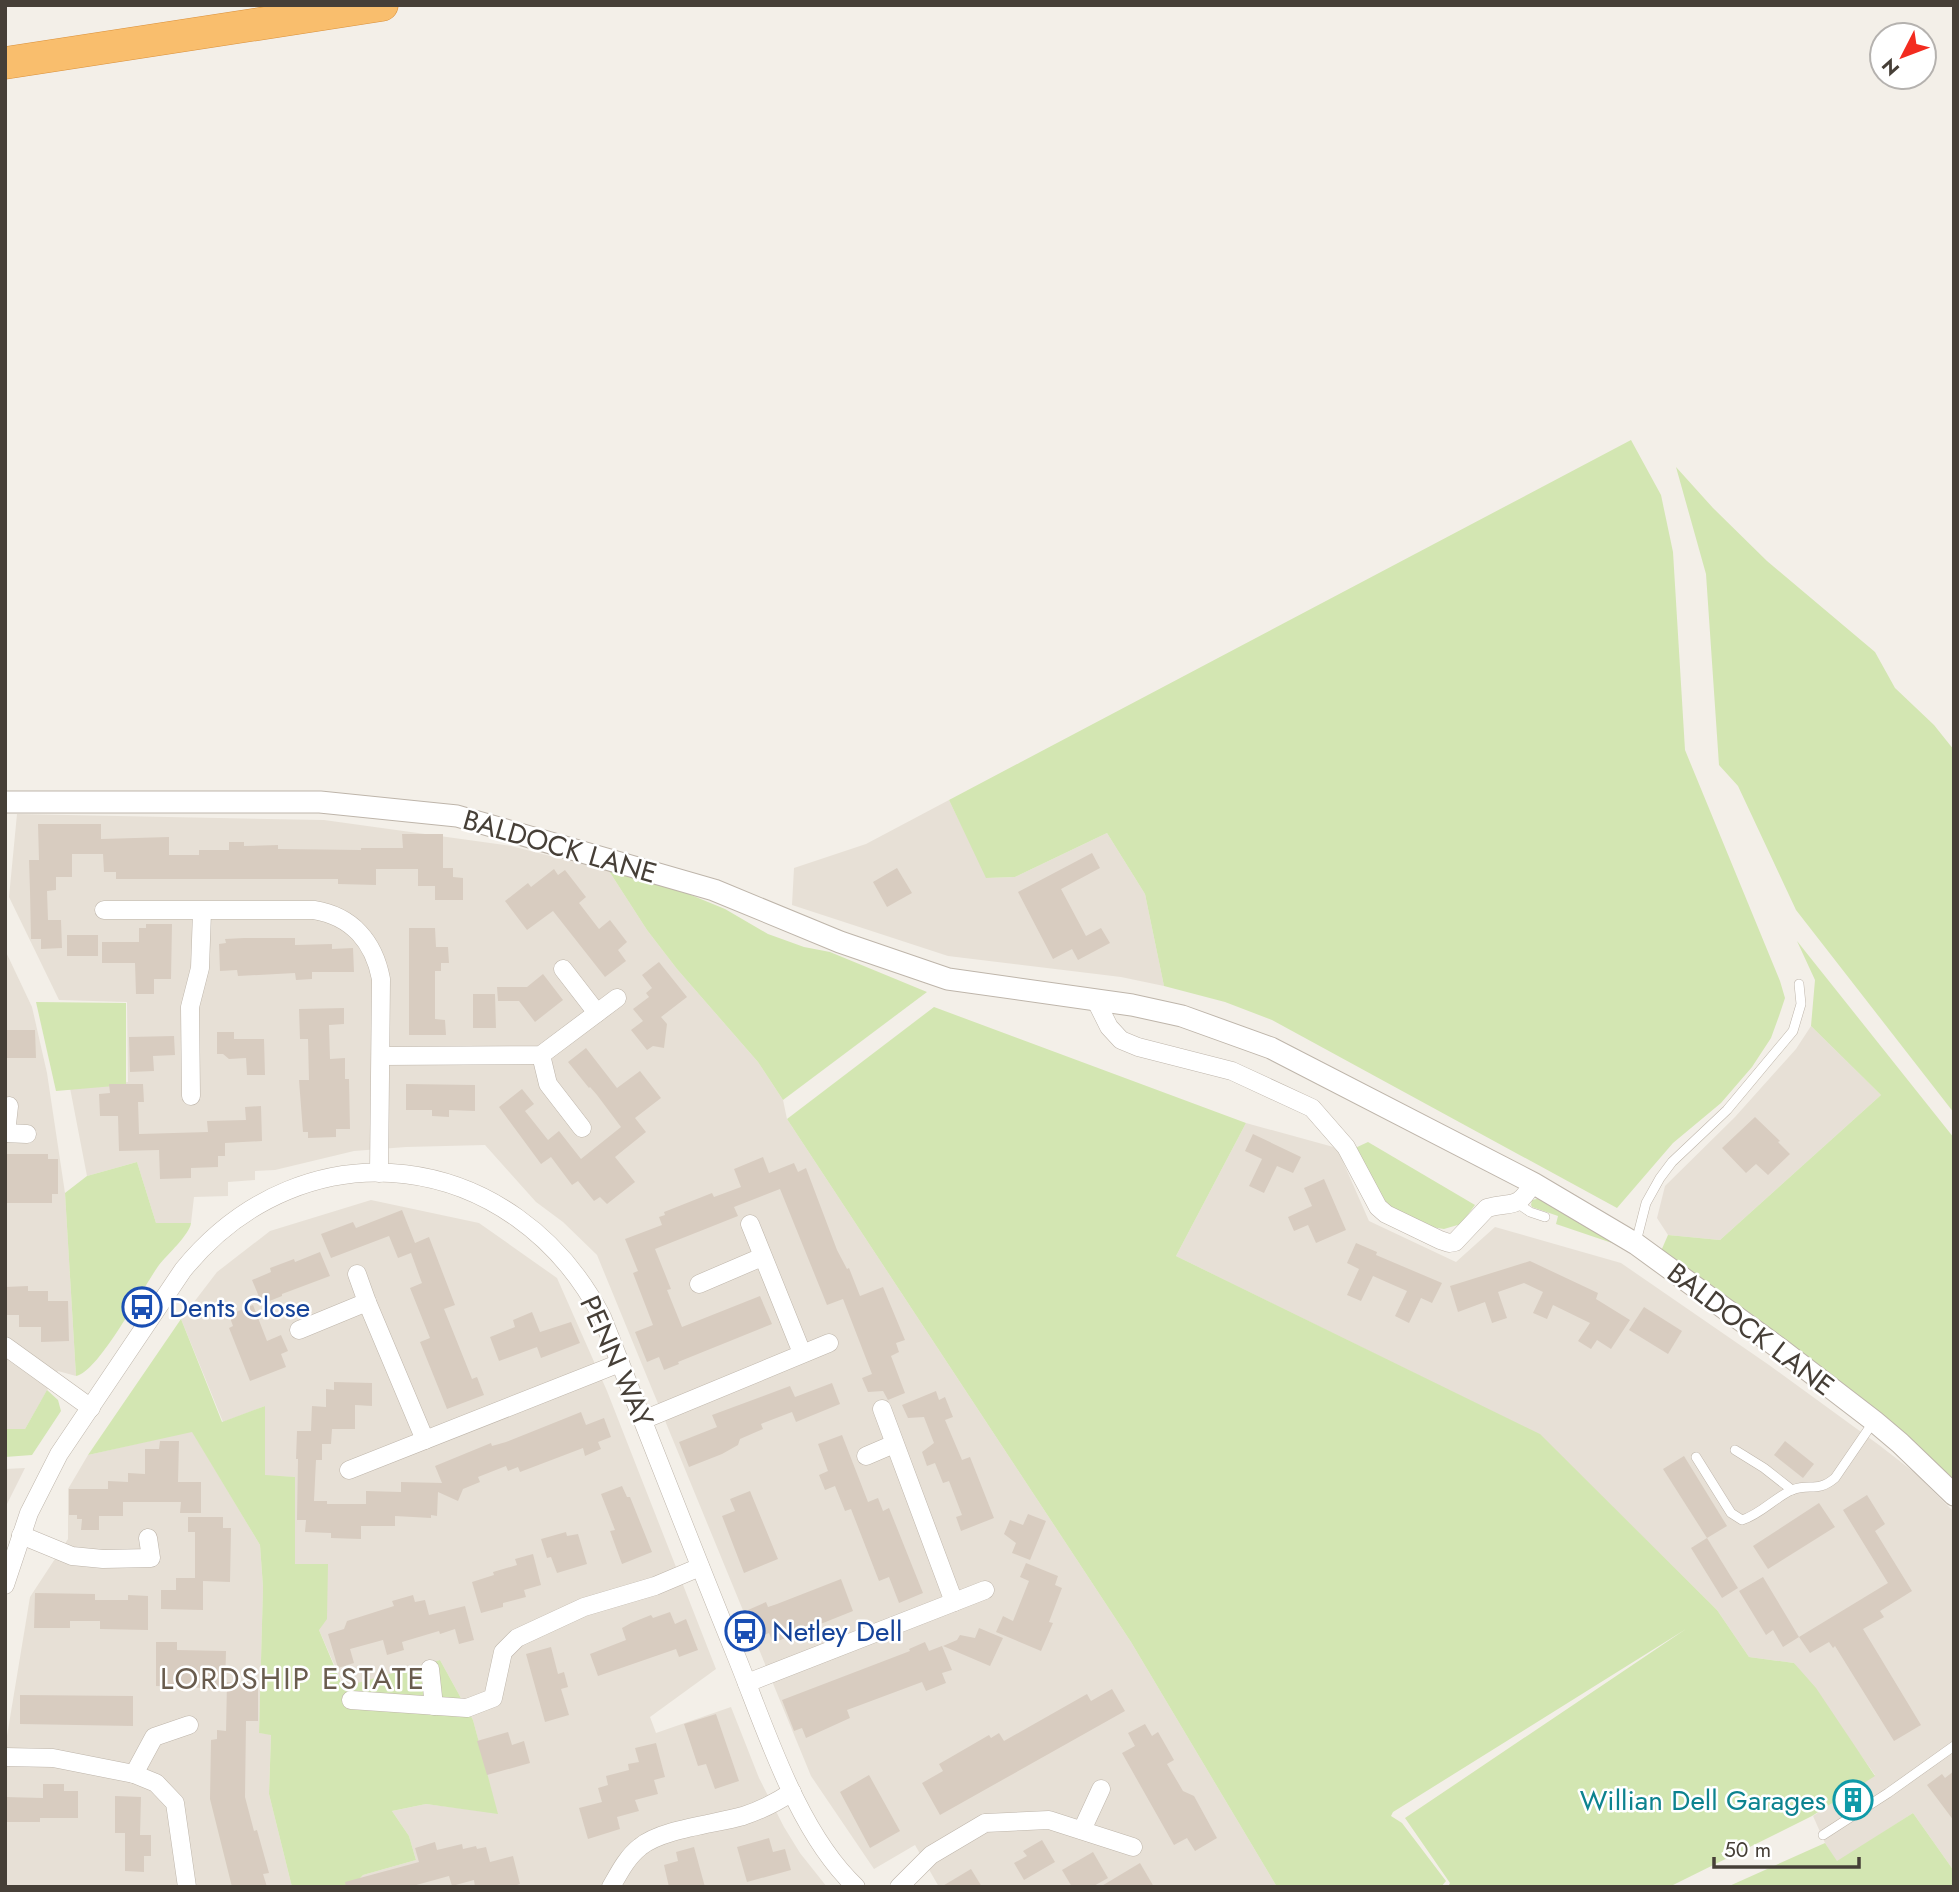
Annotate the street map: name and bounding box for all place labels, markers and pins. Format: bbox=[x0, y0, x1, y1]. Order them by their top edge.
bus stop icon: Dents Close bbox=[121, 1286, 163, 1328]
place label: Dents Close bbox=[169, 1287, 310, 1328]
bus stop icon: Netley Dell bbox=[724, 1610, 766, 1652]
place label: Netley Dell bbox=[772, 1611, 902, 1652]
building icon: Willian Dell Garages bbox=[1832, 1779, 1874, 1821]
place label: Willian Dell Garages bbox=[1580, 1780, 1826, 1821]

